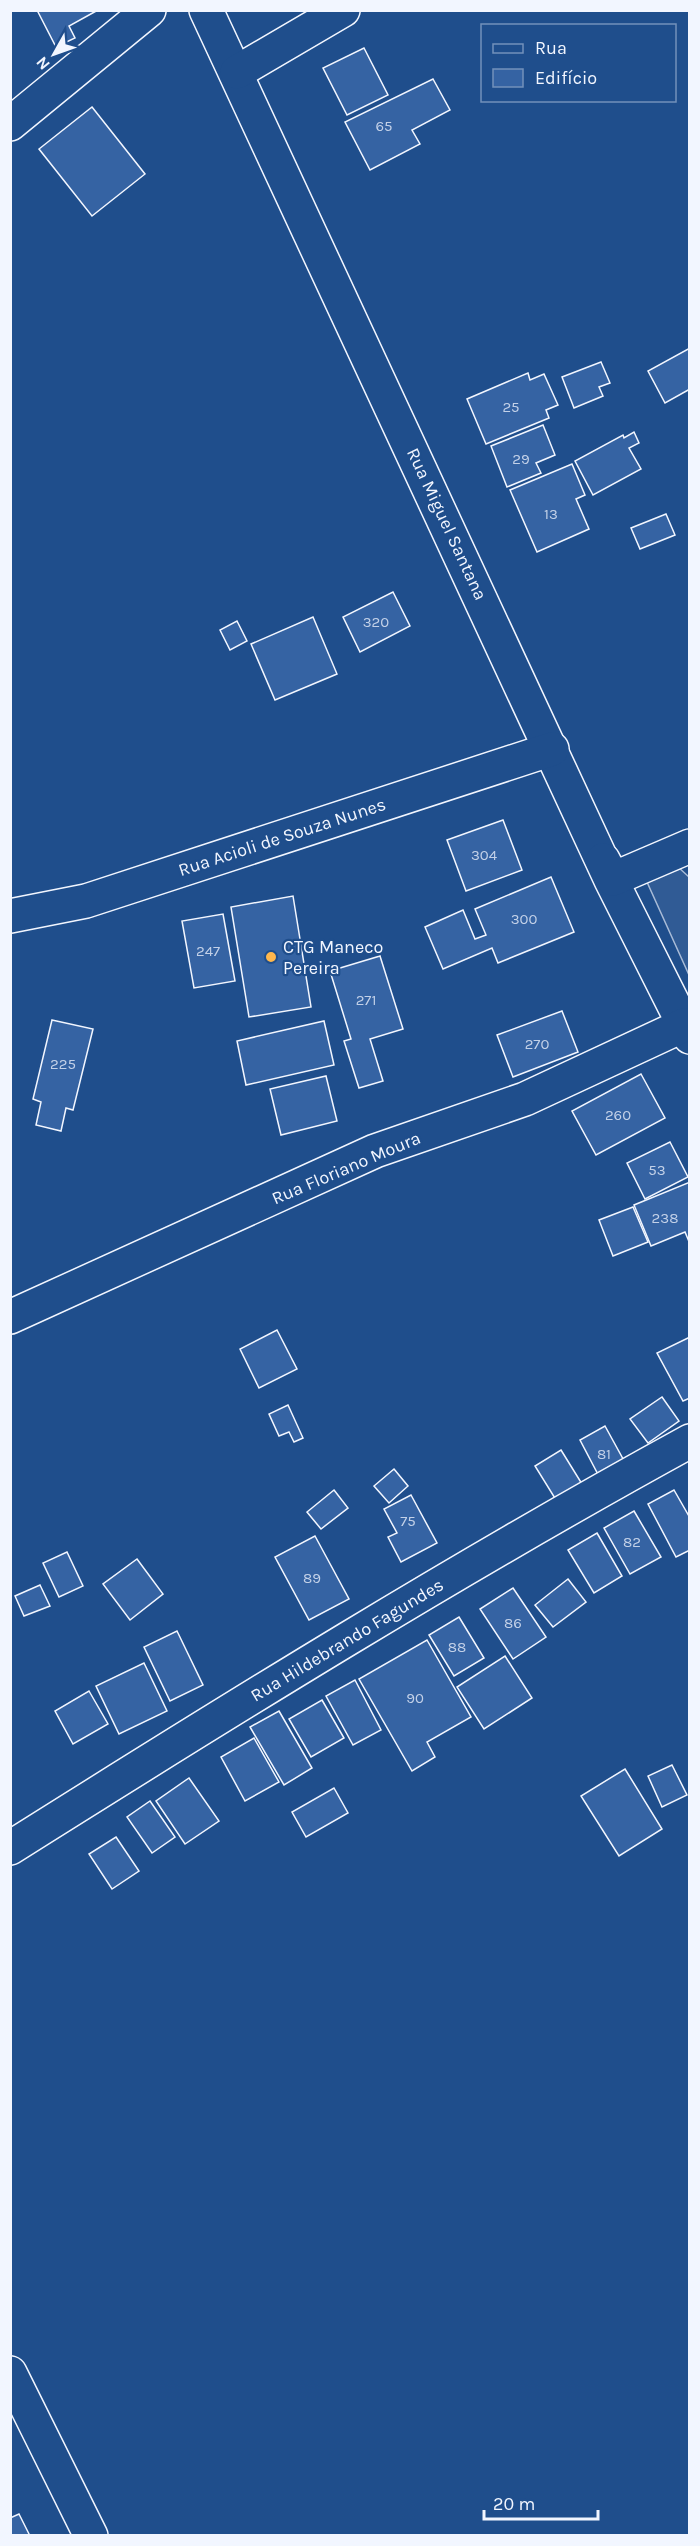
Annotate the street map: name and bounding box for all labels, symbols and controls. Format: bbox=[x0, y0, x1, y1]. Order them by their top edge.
north arrow bbox=[24, 24, 84, 84]
legend bbox=[481, 24, 676, 102]
text: Rua bbox=[535, 37, 567, 59]
text: N bbox=[32, 53, 54, 74]
text: Edifício bbox=[535, 67, 597, 89]
house number: 65 bbox=[375, 117, 393, 135]
house number: 25 bbox=[502, 398, 520, 416]
street label: Rua Miguel Santana bbox=[402, 444, 492, 604]
house number: 29 bbox=[512, 450, 530, 468]
house number: 13 bbox=[544, 505, 558, 523]
house number: 320 bbox=[363, 613, 389, 631]
street label: Rua Acioli de Souza Nunes bbox=[175, 793, 389, 881]
house number: 304 bbox=[471, 846, 498, 864]
house number: 300 bbox=[511, 910, 537, 928]
place label: CTG Maneco Pereira bbox=[283, 936, 383, 979]
house number: 247 bbox=[196, 942, 220, 960]
marker: CTG Maneco Pereira bbox=[264, 950, 278, 964]
house number: 271 bbox=[356, 991, 376, 1009]
house number: 270 bbox=[525, 1035, 549, 1053]
house number: 225 bbox=[50, 1055, 76, 1073]
house number: 260 bbox=[605, 1106, 631, 1124]
street label: Rua Floriano Moura bbox=[268, 1127, 424, 1209]
house number: 53 bbox=[648, 1161, 666, 1179]
house number: 238 bbox=[652, 1209, 678, 1227]
house number: 81 bbox=[597, 1445, 611, 1463]
house number: 75 bbox=[400, 1512, 416, 1530]
house number: 82 bbox=[623, 1533, 641, 1551]
house number: 89 bbox=[303, 1569, 321, 1587]
street label: Rua Hildebrando Fagundes bbox=[246, 1574, 448, 1706]
house number: 86 bbox=[504, 1614, 522, 1632]
house number: 88 bbox=[448, 1638, 466, 1656]
house number: 90 bbox=[406, 1689, 424, 1707]
scale bar bbox=[484, 2483, 598, 2521]
text: 20 m bbox=[493, 2493, 535, 2515]

